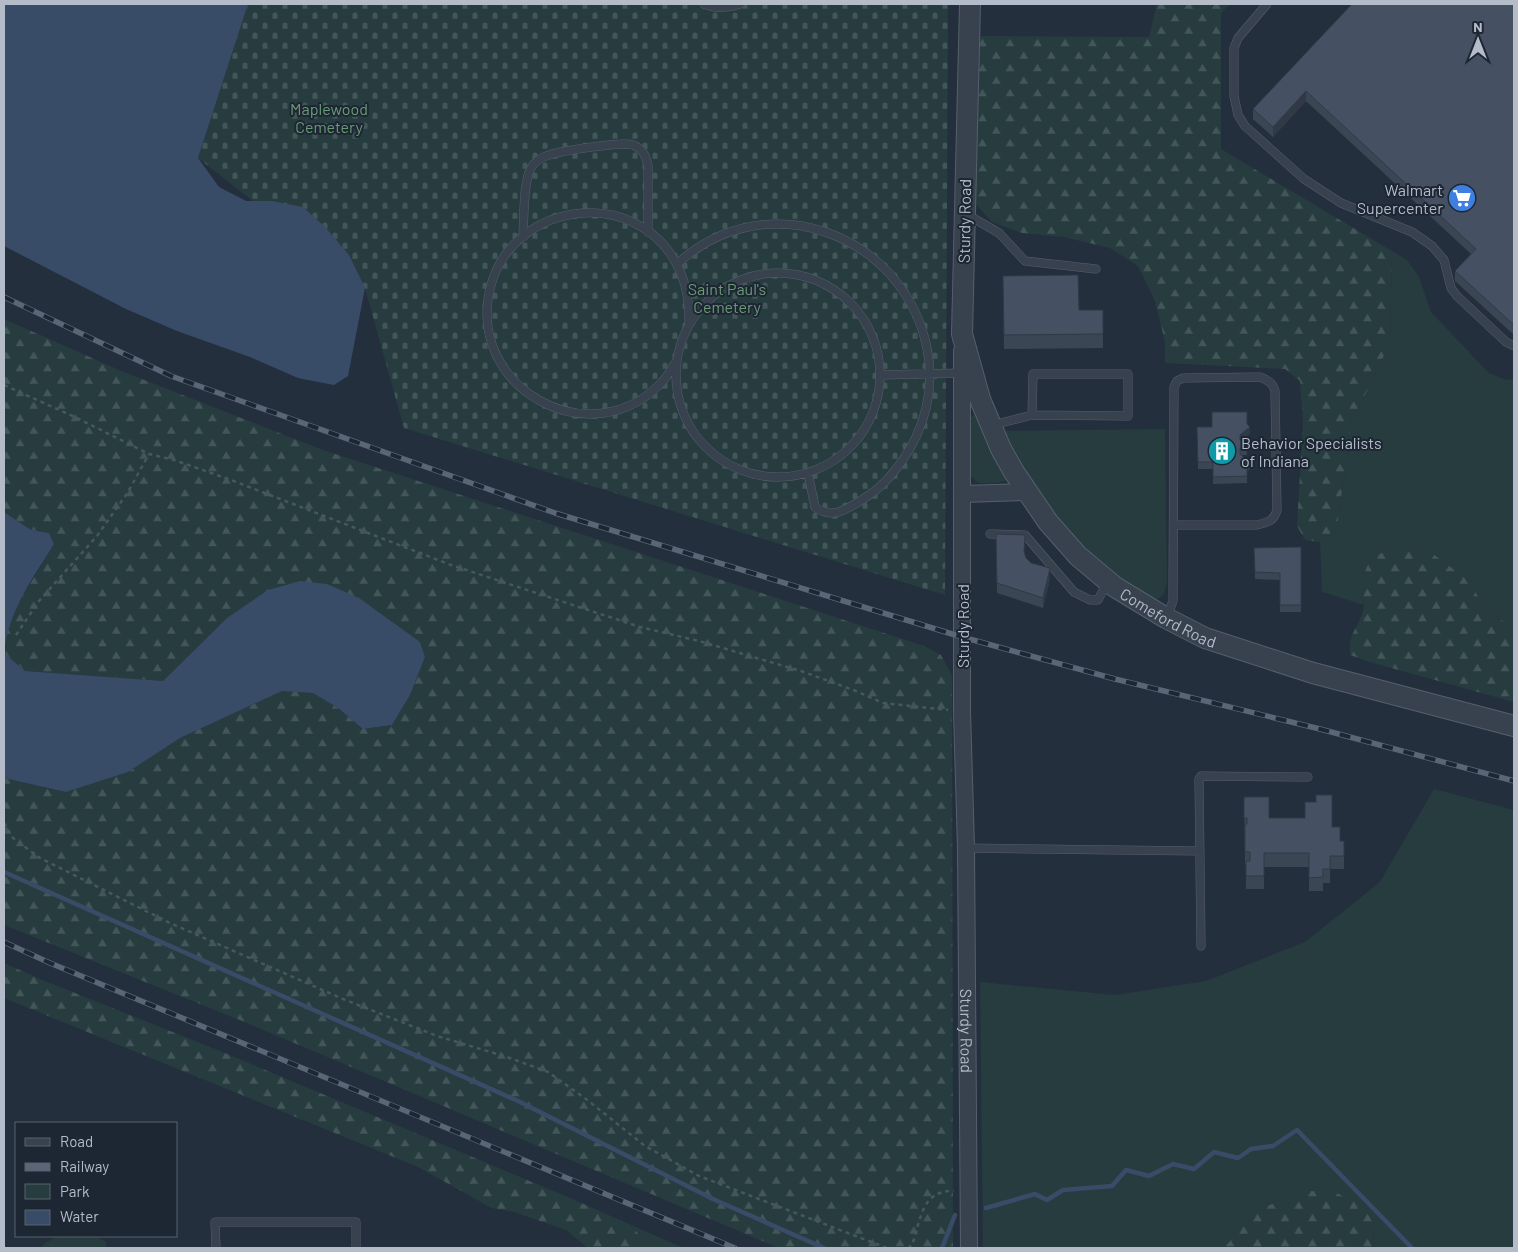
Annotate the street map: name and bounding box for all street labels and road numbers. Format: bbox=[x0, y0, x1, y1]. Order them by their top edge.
street label: Sturdy Road bbox=[954, 179, 974, 263]
street label: Comeford Road bbox=[1117, 583, 1219, 651]
street label: Sturdy Road bbox=[953, 584, 972, 668]
street label: Sturdy Road bbox=[958, 989, 977, 1073]

